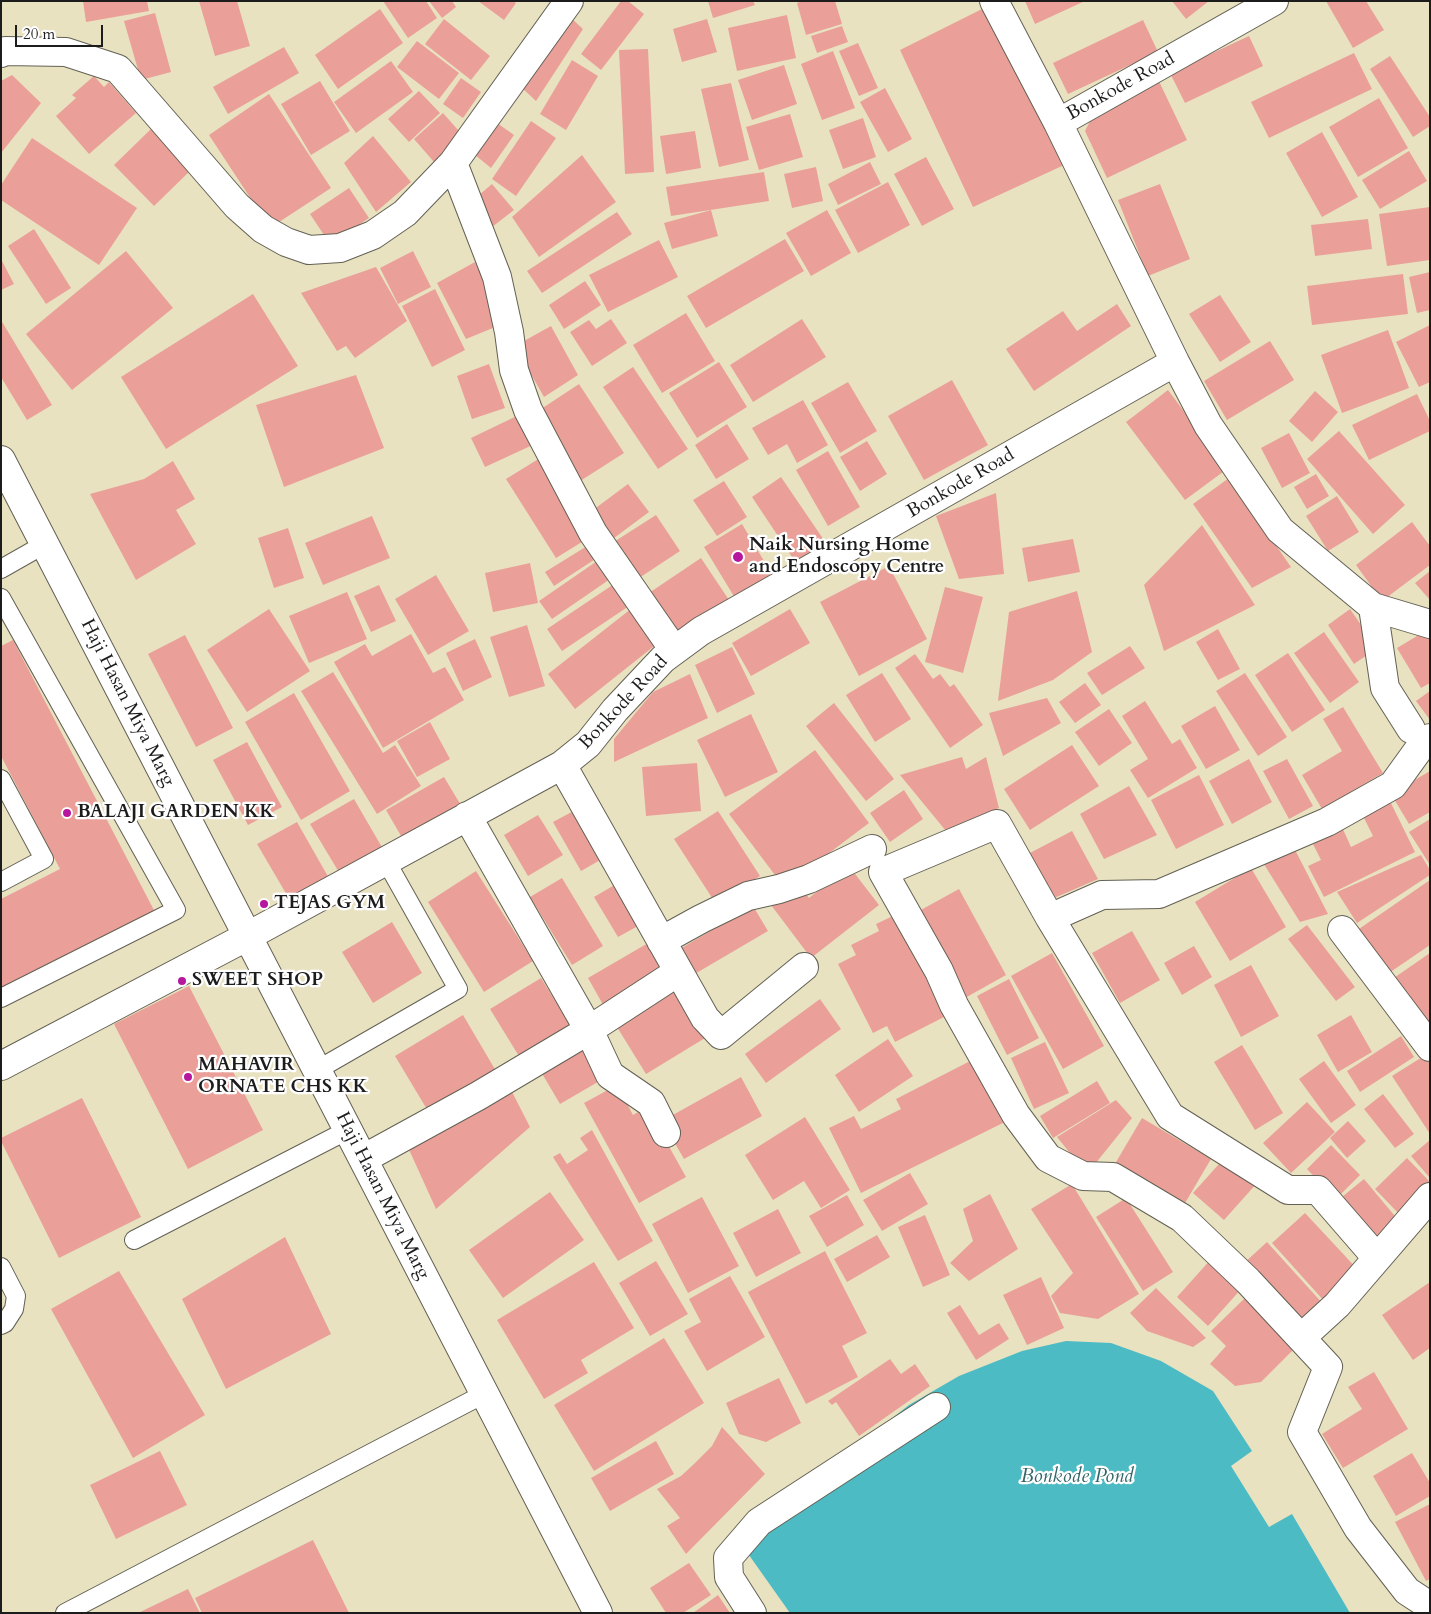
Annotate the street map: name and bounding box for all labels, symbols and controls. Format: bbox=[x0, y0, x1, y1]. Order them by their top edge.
scale bar bbox=[18, 15, 105, 47]
text: 20 m bbox=[23, 24, 55, 44]
street label: Bonkode Road bbox=[1063, 48, 1179, 126]
street label: Bonkode Road bbox=[903, 444, 1019, 524]
place label: Naik Nursing Home and Endoscopy Centre bbox=[749, 535, 944, 579]
marker: Naik Nursing Home and Endoscopy Centre bbox=[731, 550, 745, 564]
street label: Haji Hasan Miya Marg bbox=[75, 616, 179, 790]
street label: Bonkode Road bbox=[575, 651, 673, 755]
place label: BALAJI GARDEN KK bbox=[77, 802, 275, 824]
marker: BALAJI GARDEN KK bbox=[61, 807, 73, 819]
place label: TEJAS GYM bbox=[274, 893, 385, 915]
marker: TEJAS GYM bbox=[258, 898, 270, 910]
place label: SWEET SHOP bbox=[192, 970, 323, 992]
marker: SWEET SHOP bbox=[176, 975, 188, 987]
place label: MAHAVIR ORNATE CHS KK bbox=[198, 1055, 368, 1099]
marker: MAHAVIR ORNATE CHS KK bbox=[182, 1071, 194, 1083]
street label: Haji Hasan Miya Marg bbox=[330, 1109, 434, 1283]
water label: Bonkode Pond bbox=[1021, 1465, 1133, 1489]

